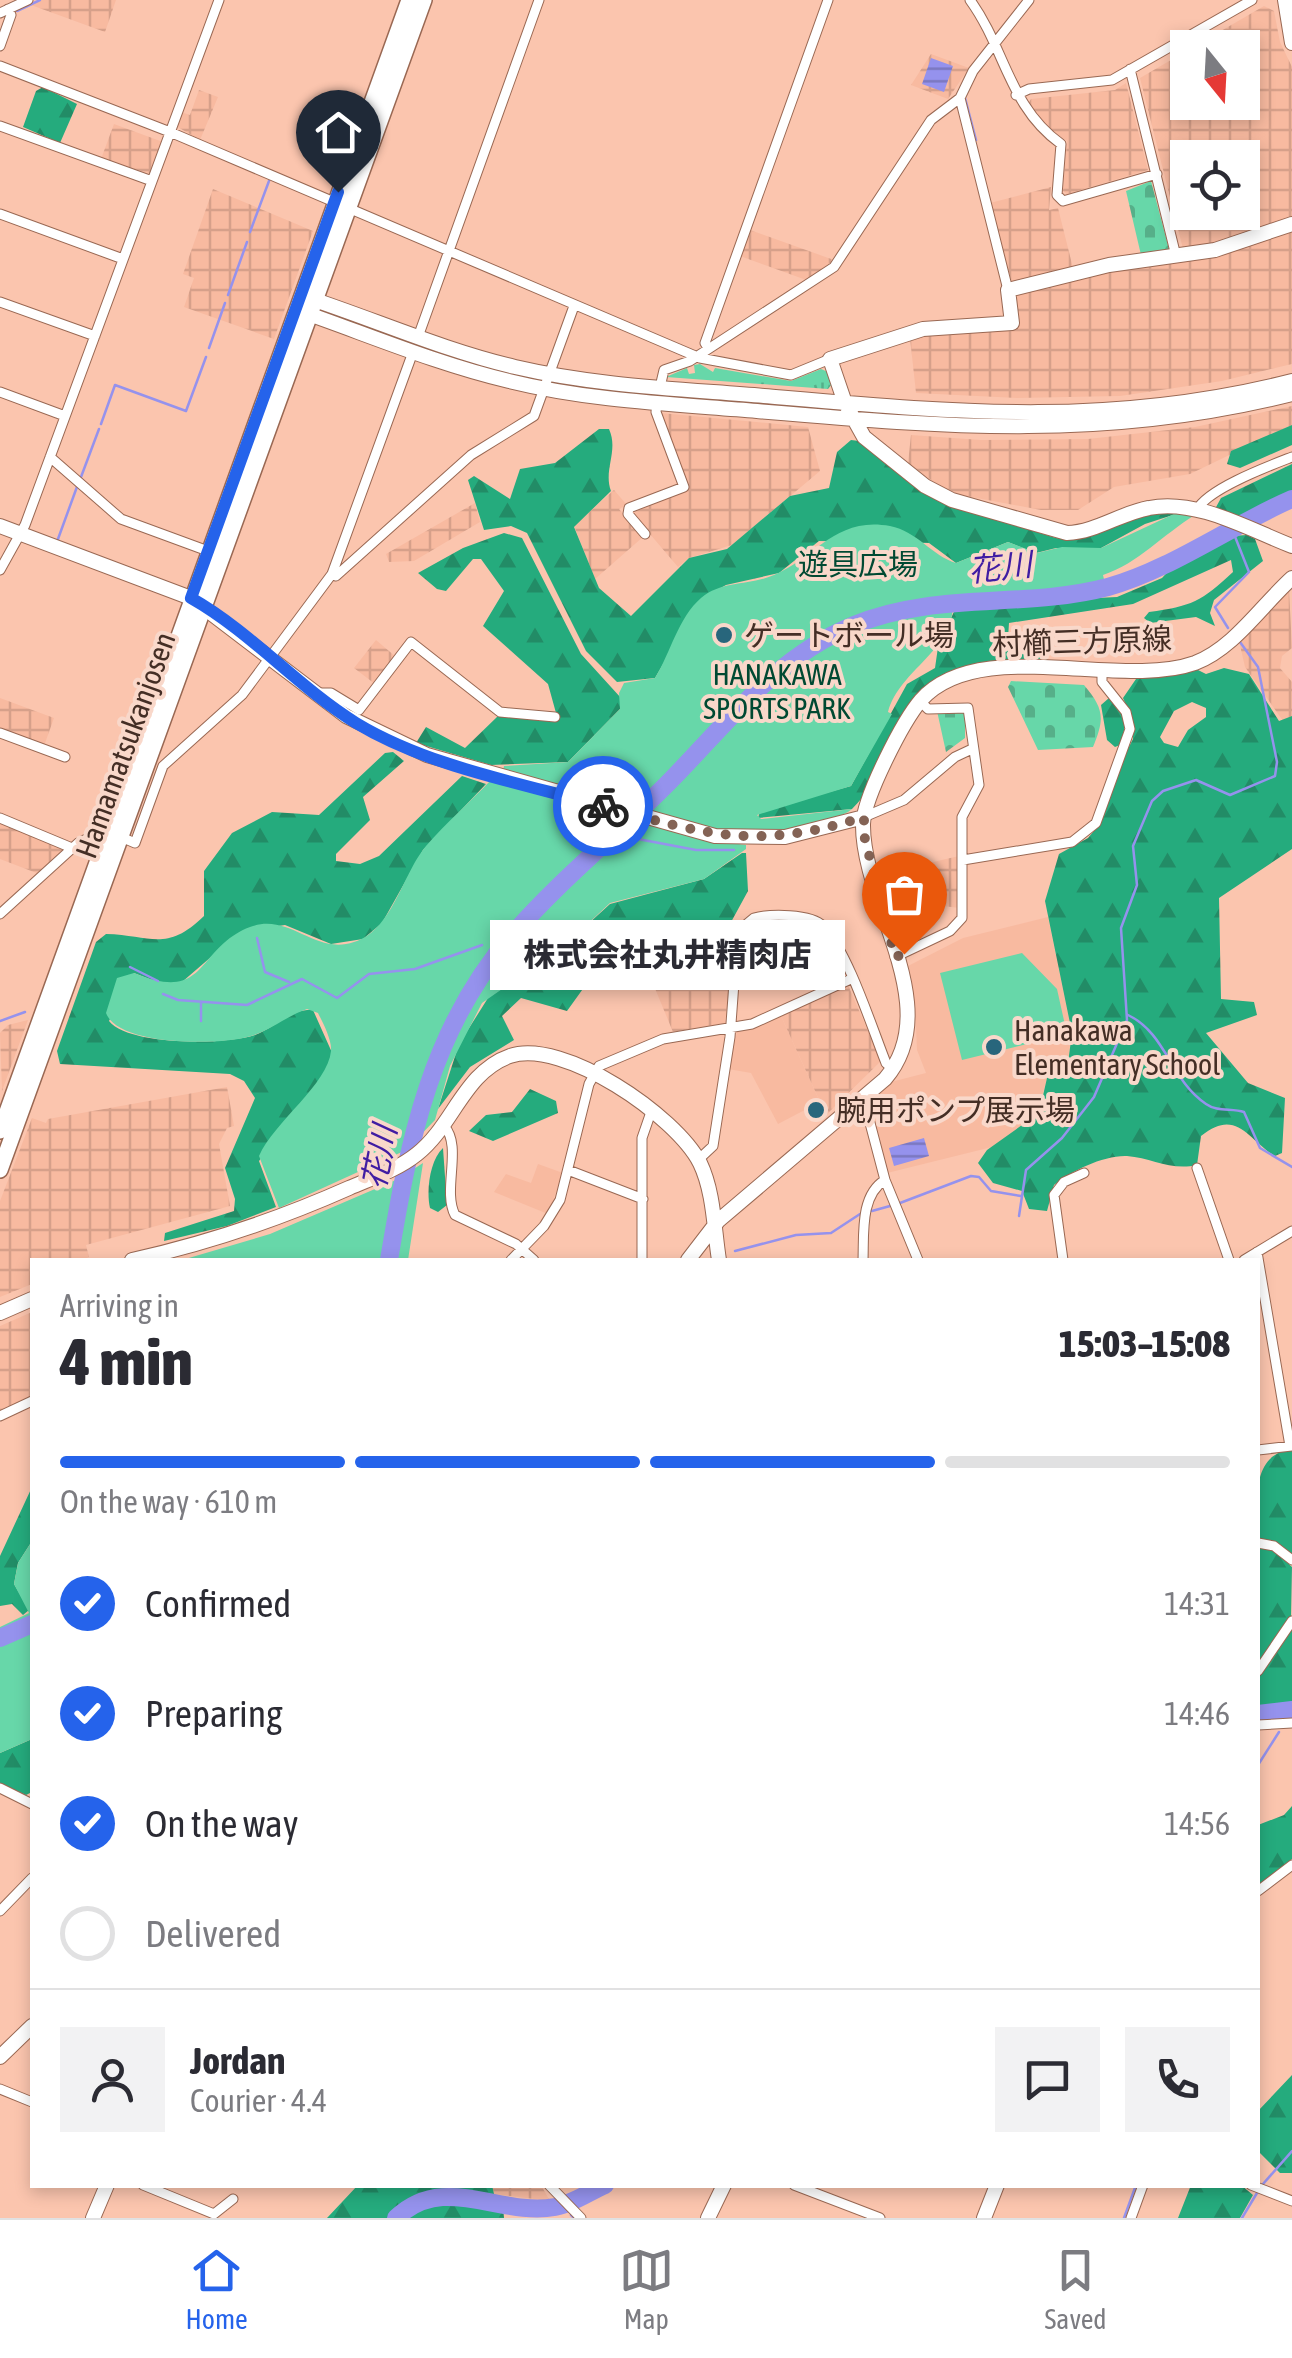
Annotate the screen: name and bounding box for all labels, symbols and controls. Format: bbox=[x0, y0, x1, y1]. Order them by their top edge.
north arrow bbox=[1170, 30, 1260, 120]
map controls bbox=[1170, 30, 1260, 230]
pin bbox=[296, 90, 381, 193]
icon: home bbox=[311, 105, 366, 160]
button: locate bbox=[1170, 140, 1260, 230]
water label: 花川 bbox=[966, 545, 1037, 589]
park label: 遊具広場 bbox=[798, 547, 918, 581]
place label: ゲートボール場 bbox=[744, 618, 954, 652]
street label: 村櫛三方原線 bbox=[991, 621, 1173, 661]
marker: ゲートボール場 bbox=[713, 624, 735, 646]
street label: Hamamatsukanjosen bbox=[68, 628, 182, 862]
park label: HANAKAWA SPORTS PARK bbox=[703, 657, 851, 725]
courier bbox=[553, 756, 653, 856]
icon: bike bbox=[576, 779, 631, 834]
pin bbox=[862, 852, 947, 955]
icon: bag bbox=[877, 867, 932, 922]
callout: 株式会社丸井精肉店 bbox=[489, 919, 844, 989]
text: 株式会社丸井精肉店 bbox=[523, 936, 812, 973]
place label: Hanakawa Elementary School bbox=[1014, 1013, 1220, 1081]
marker: Hanakawa Elementary School bbox=[983, 1036, 1005, 1058]
place label: 腕用ポンプ展示場 bbox=[836, 1093, 1075, 1127]
marker: 腕用ポンプ展示場 bbox=[805, 1099, 827, 1121]
water label: 花川 bbox=[355, 1119, 404, 1192]
text: Arriving in bbox=[60, 1287, 179, 1324]
text: 15:03–15:08 bbox=[1059, 1322, 1230, 1365]
text: 4 min bbox=[60, 1324, 193, 1399]
text: On the way · 610 m bbox=[60, 1483, 277, 1520]
icon: check bbox=[60, 1576, 115, 1631]
text: Confirmed bbox=[145, 1582, 291, 1625]
text: 14:31 bbox=[1164, 1585, 1230, 1622]
icon: check bbox=[60, 1686, 115, 1741]
text: Preparing bbox=[145, 1692, 283, 1735]
text: 14:46 bbox=[1164, 1695, 1230, 1732]
icon: check bbox=[60, 1796, 115, 1851]
text: On the way bbox=[145, 1802, 298, 1845]
text: 14:56 bbox=[1164, 1805, 1230, 1842]
text: Delivered bbox=[145, 1912, 281, 1955]
button: person bbox=[60, 2027, 165, 2132]
button: chat bbox=[995, 2027, 1100, 2132]
button: phone bbox=[1125, 2027, 1230, 2132]
text: Jordan bbox=[190, 2039, 285, 2082]
text: Courier · 4.4 bbox=[190, 2082, 327, 2119]
tab: Home bbox=[185, 2243, 248, 2335]
tab: Map bbox=[619, 2243, 674, 2335]
tab: Saved bbox=[1045, 2243, 1107, 2335]

